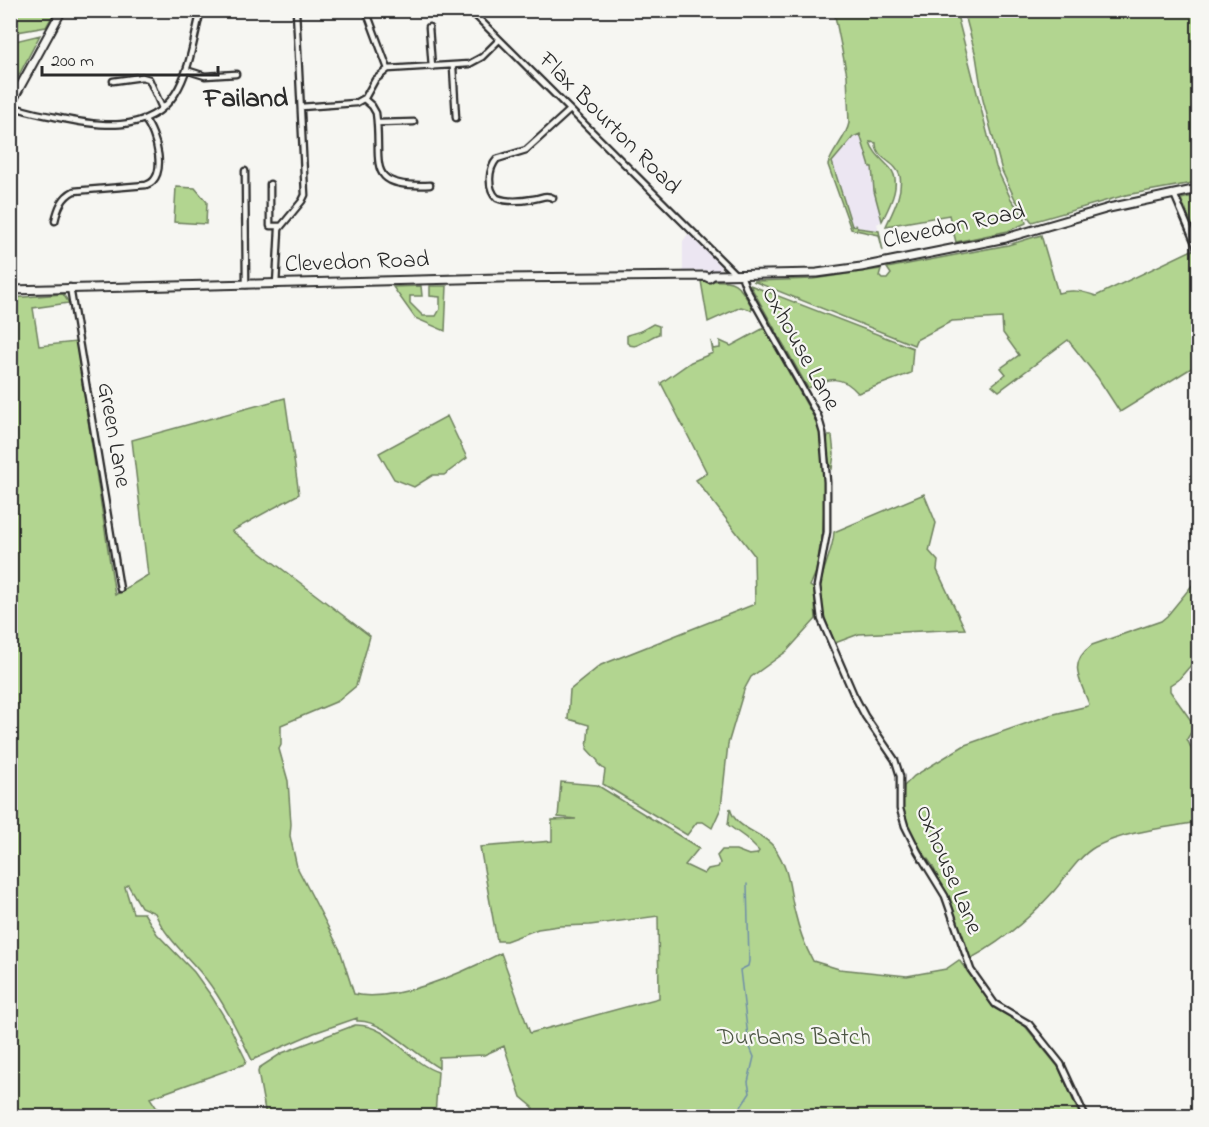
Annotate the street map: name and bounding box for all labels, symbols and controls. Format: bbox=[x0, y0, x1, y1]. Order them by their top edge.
scale bar bbox=[42, 39, 218, 77]
street label: Flax Bourton Road bbox=[529, 44, 689, 204]
text: 200 m bbox=[51, 49, 94, 75]
district label: Failand bbox=[202, 80, 289, 119]
street label: Clevedon Road bbox=[880, 195, 1029, 259]
street label: Clevedon Road bbox=[284, 243, 430, 283]
street label: Oxhouse Lane bbox=[751, 280, 849, 418]
street label: Green Lane bbox=[87, 380, 140, 491]
street label: Oxhouse Lane bbox=[905, 800, 991, 940]
park label: Durbans Batch bbox=[716, 1021, 871, 1056]

